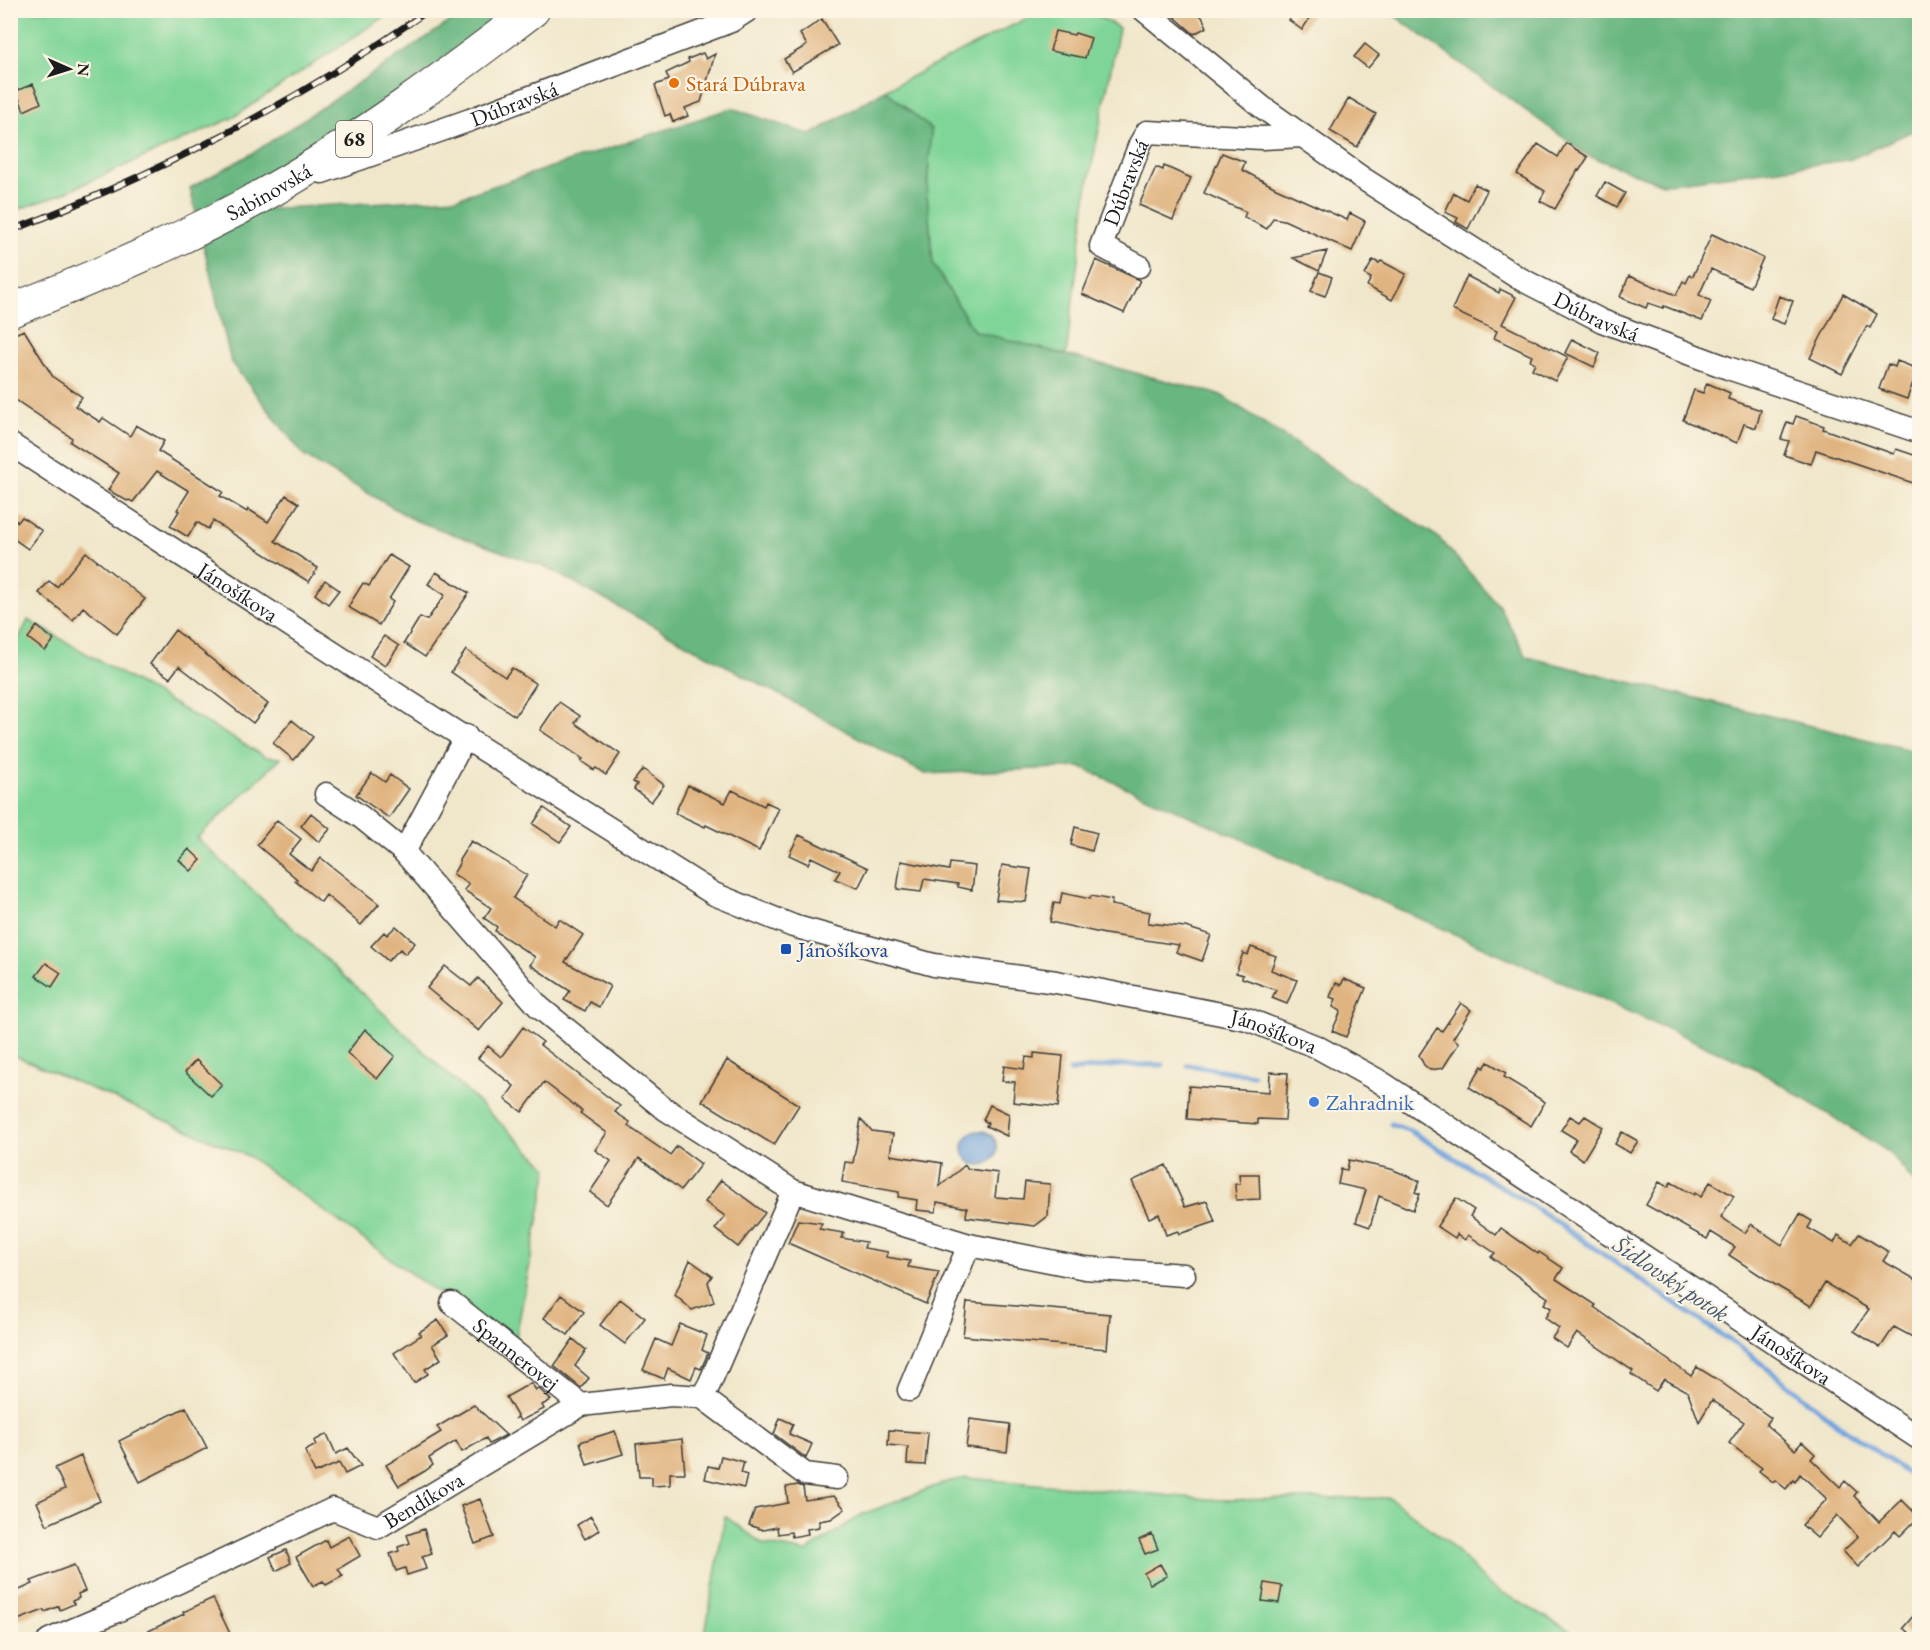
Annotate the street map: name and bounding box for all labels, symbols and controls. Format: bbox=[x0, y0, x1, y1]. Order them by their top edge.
north arrow bbox=[39, 39, 99, 99]
text: N bbox=[73, 63, 94, 77]
place label: Stará Dúbrava bbox=[686, 69, 806, 98]
street label: Dúbravská bbox=[467, 74, 562, 133]
marker: Stará Dúbrava bbox=[667, 76, 681, 90]
road number: 68 bbox=[336, 121, 372, 157]
street label: Dúbravská bbox=[1096, 133, 1155, 230]
street label: Sabinovská bbox=[221, 156, 317, 228]
street label: Dúbravská bbox=[1548, 284, 1643, 349]
street label: Jánošíkova bbox=[191, 554, 284, 629]
place label: Jánošíkova bbox=[796, 935, 888, 964]
marker: Jánošíkova bbox=[779, 942, 793, 956]
street label: Jánošíkova bbox=[1227, 1002, 1321, 1061]
place label: Zahradnik bbox=[1326, 1088, 1415, 1117]
marker: Zahradnik bbox=[1307, 1095, 1321, 1109]
water label: Šidlovský potok bbox=[1606, 1228, 1735, 1329]
street label: Spannerovej bbox=[467, 1311, 565, 1397]
street label: Jánošíkova bbox=[1744, 1317, 1837, 1392]
street label: Bendíkova bbox=[378, 1465, 469, 1536]

